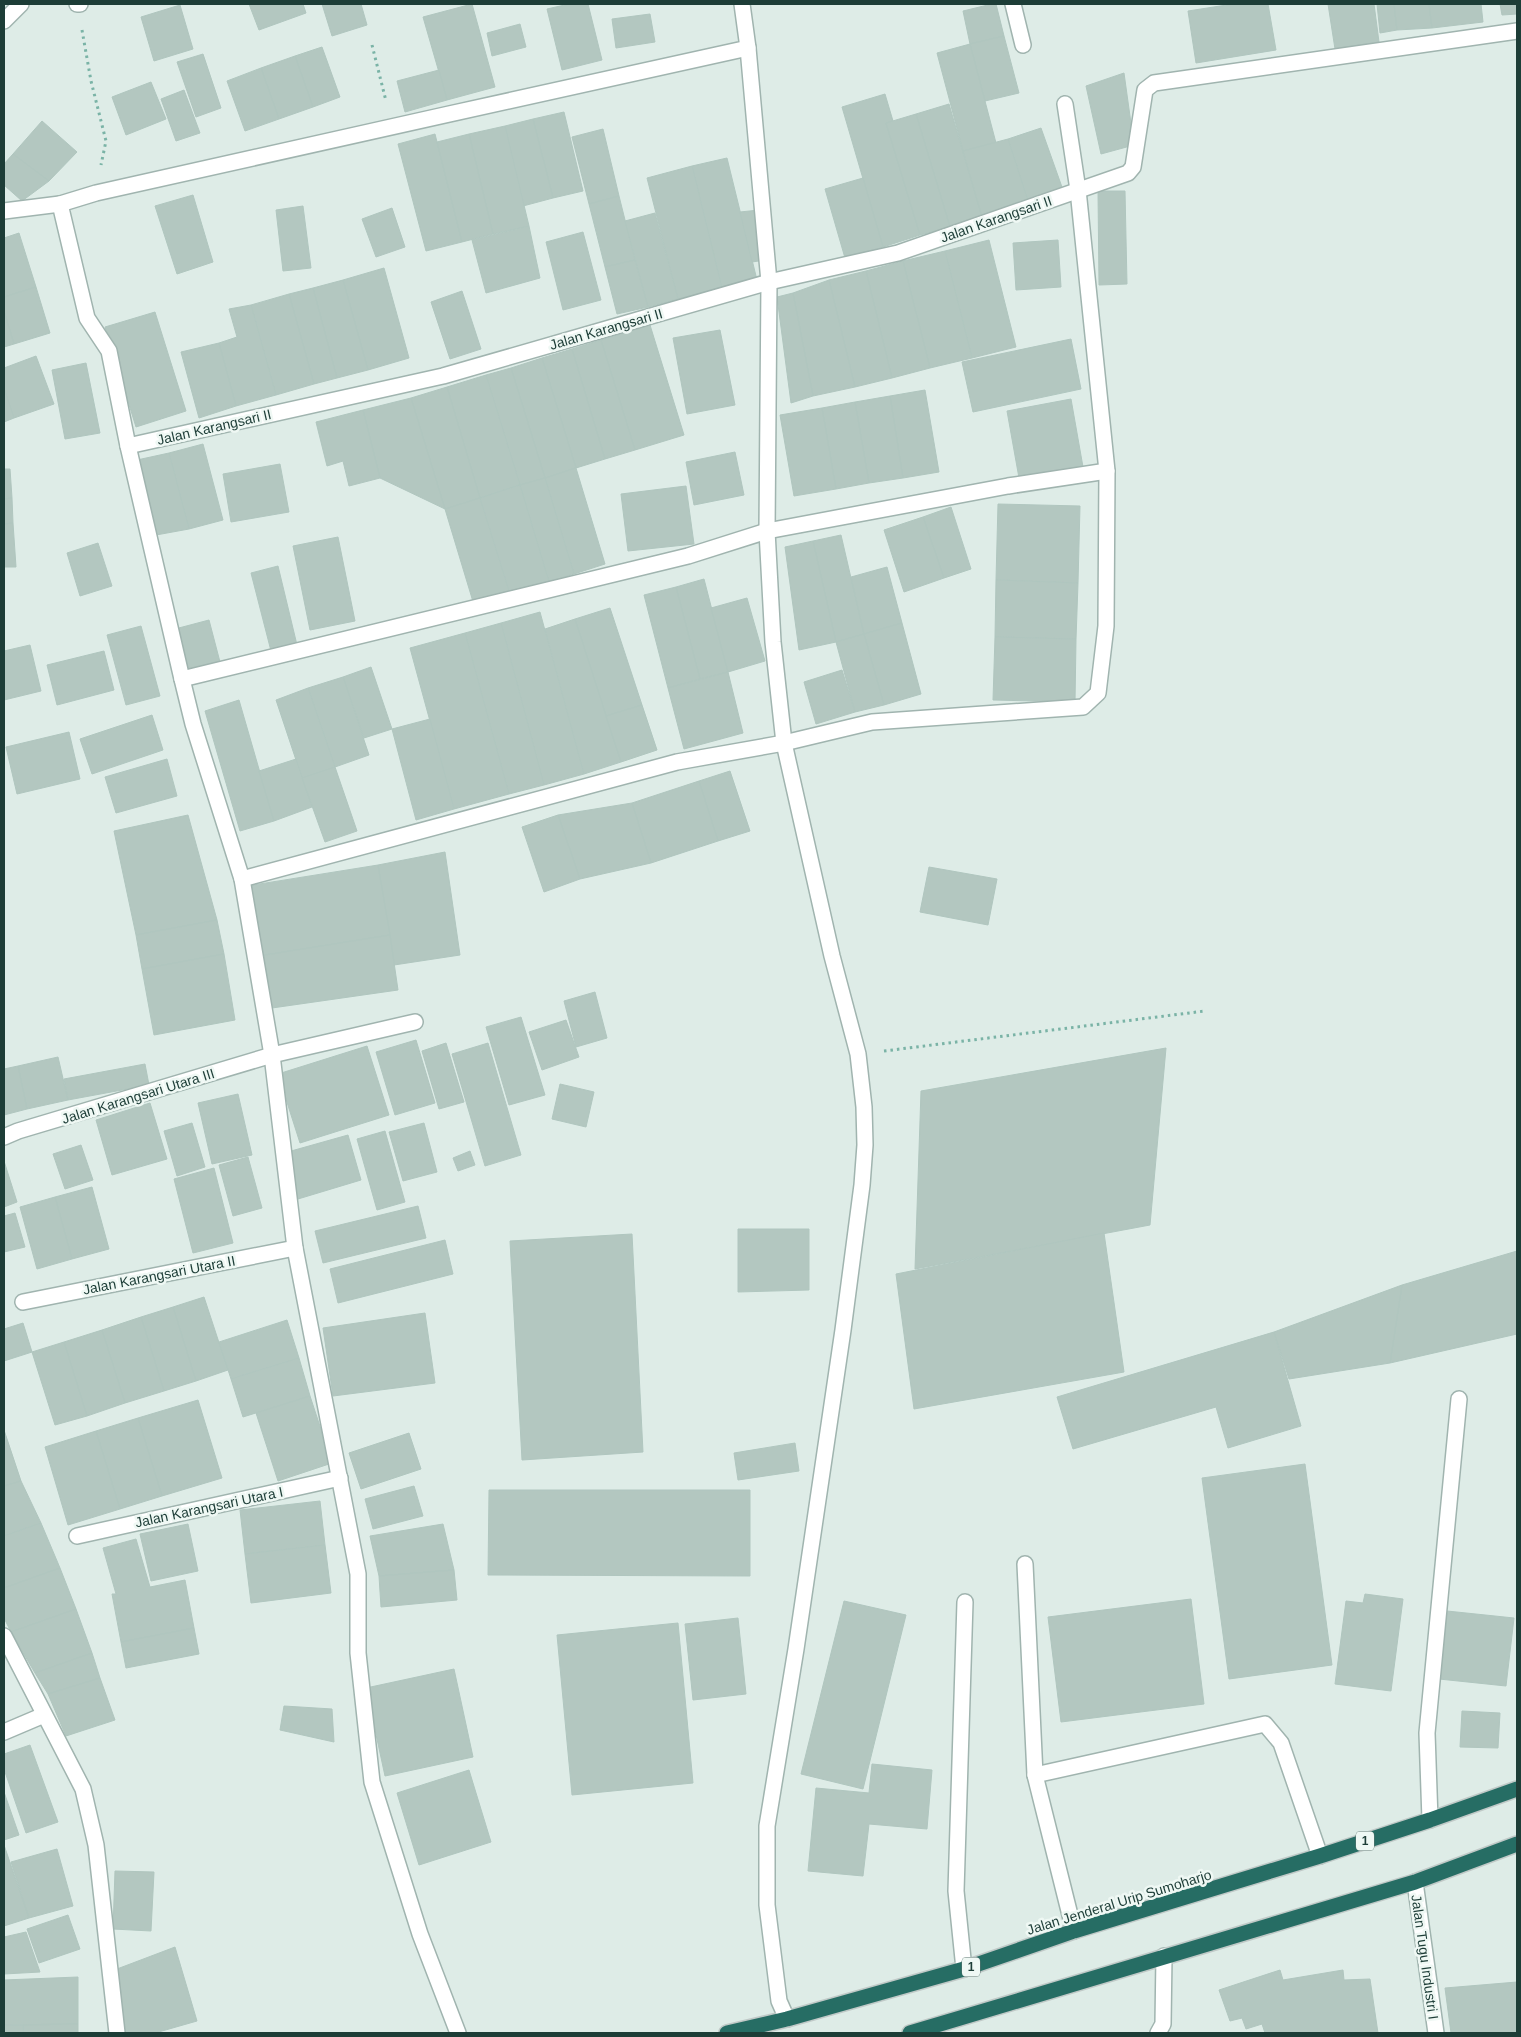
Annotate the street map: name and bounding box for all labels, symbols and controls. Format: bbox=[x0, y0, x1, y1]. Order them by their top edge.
street label: Jalan Karangsari II bbox=[938, 192, 1054, 246]
street label: Jalan Karangsari II bbox=[548, 305, 664, 353]
street label: Jalan Karangsari II bbox=[155, 406, 273, 448]
street label: Jalan Karangsari Utara III bbox=[60, 1065, 216, 1127]
street label: Jalan Karangsari Utara II bbox=[81, 1252, 237, 1298]
street label: Jalan Karangsari Utara I bbox=[134, 1483, 284, 1531]
road number: 1 bbox=[1356, 1832, 1374, 1850]
street label: Jalan Jenderal Urip Sumoharjo bbox=[1025, 1866, 1213, 1938]
street label: Jalan Tugu Industri I bbox=[1408, 1893, 1442, 2021]
road number: 1 bbox=[962, 1958, 980, 1976]

